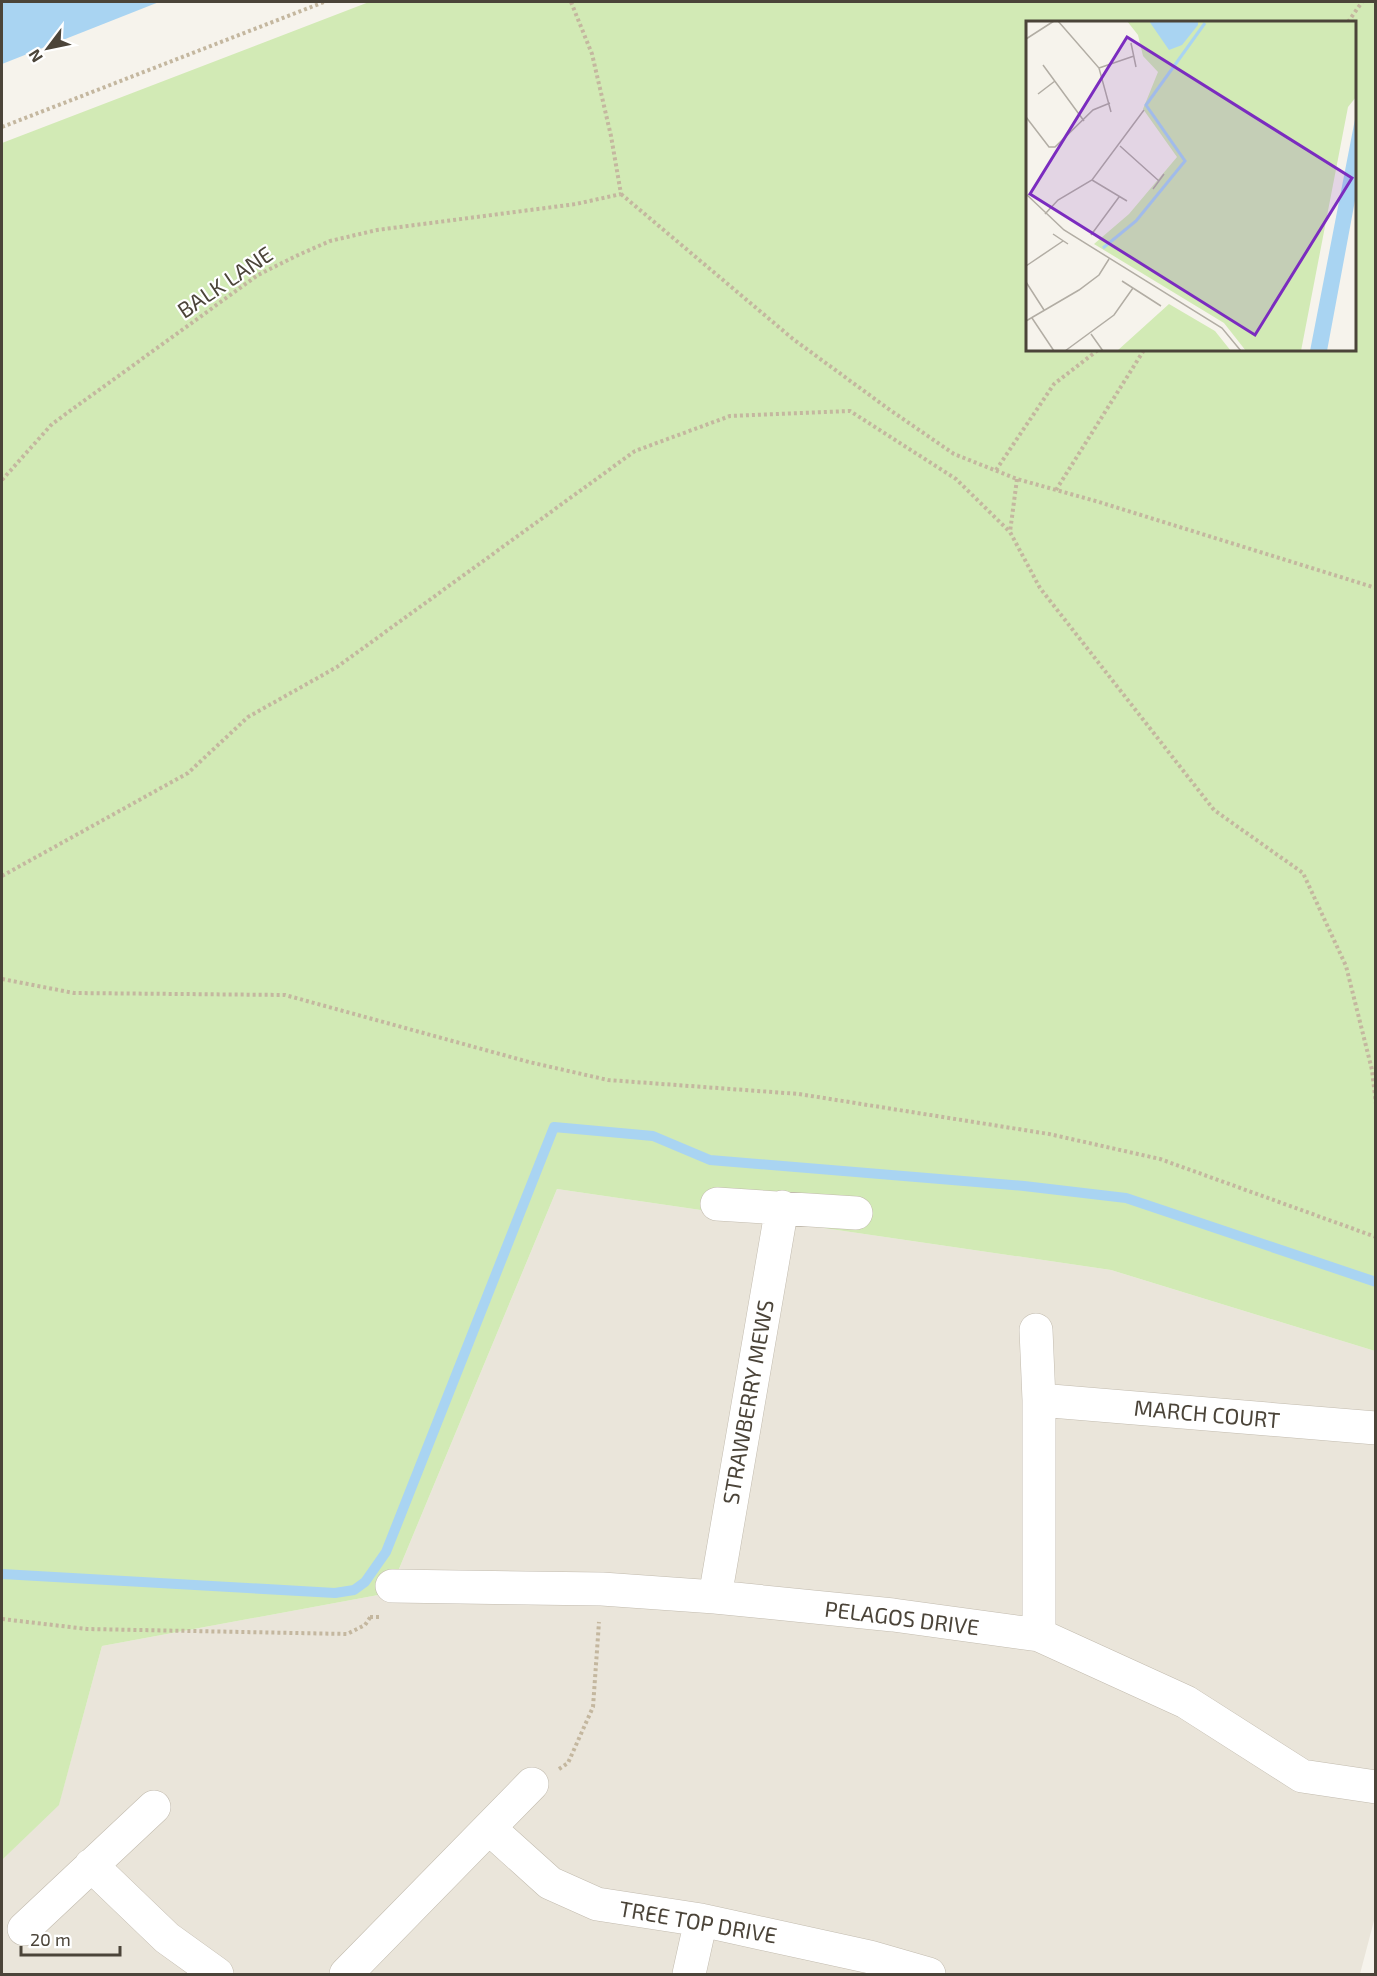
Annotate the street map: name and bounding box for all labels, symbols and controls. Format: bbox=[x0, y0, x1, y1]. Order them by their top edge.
north arrow bbox=[18, 18, 78, 78]
inset map bbox=[1026, 21, 1356, 351]
text: N bbox=[24, 46, 46, 66]
street label: BALK LANE bbox=[172, 240, 277, 322]
street label: STRAWBERRY MEWS bbox=[716, 1297, 778, 1506]
street label: MARCH COURT bbox=[1133, 1394, 1281, 1432]
street label: PELAGOS DRIVE bbox=[823, 1595, 981, 1639]
street label: TREE TOP DRIVE bbox=[617, 1894, 779, 1948]
scale bar bbox=[21, 1919, 120, 1957]
text: 20 m bbox=[30, 1928, 71, 1950]

